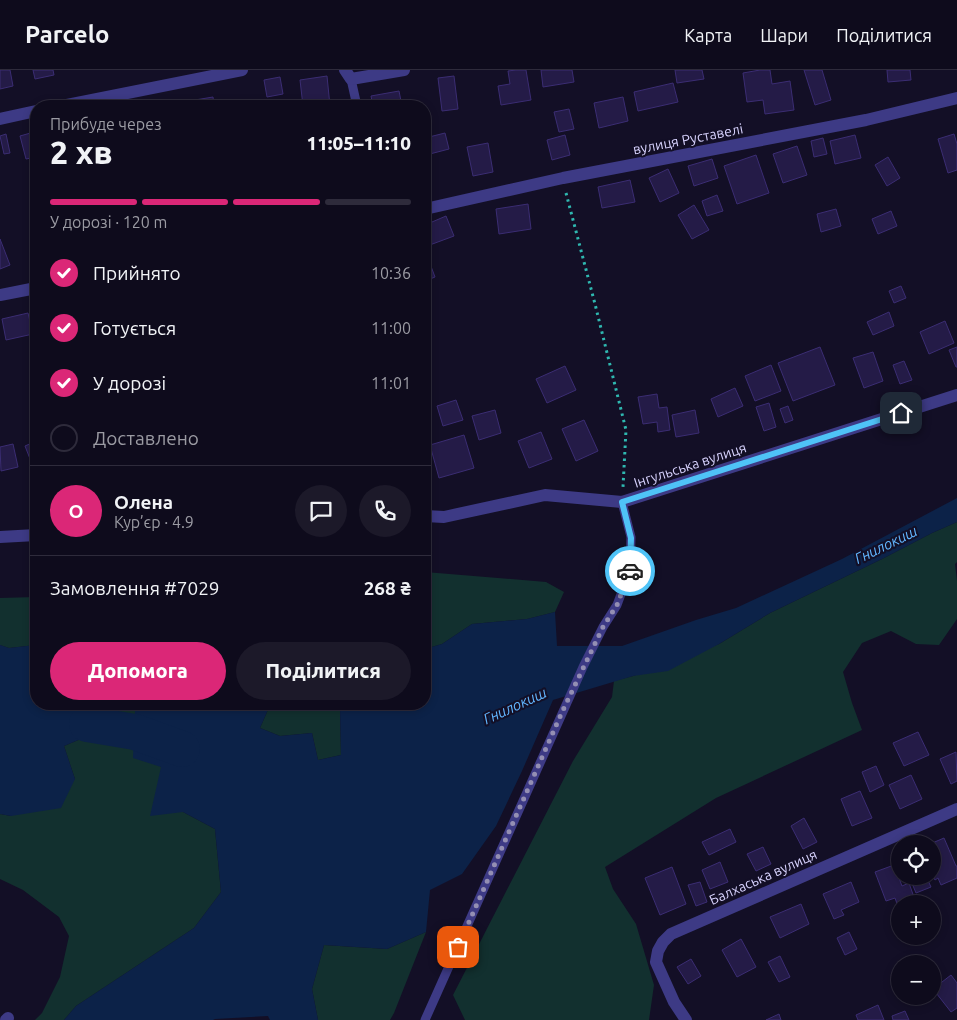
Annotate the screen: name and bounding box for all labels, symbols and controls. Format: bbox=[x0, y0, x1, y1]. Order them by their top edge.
text: Parcelo bbox=[25, 21, 109, 48]
text: Карта bbox=[684, 25, 732, 45]
text: Шари bbox=[760, 25, 808, 45]
text: Поділитися bbox=[836, 25, 932, 45]
text: Прибуде через bbox=[50, 115, 162, 133]
street label: вулиця Руставелі bbox=[632, 120, 744, 158]
text: 11:05–11:10 bbox=[306, 132, 411, 154]
text: 2 хв bbox=[50, 134, 113, 170]
text: У дорозі · 120 m bbox=[50, 213, 167, 231]
icon: check bbox=[50, 259, 78, 287]
text: Прийнято bbox=[93, 262, 181, 284]
text: 10:36 bbox=[371, 264, 411, 282]
icon: check bbox=[50, 314, 78, 342]
text: Готується bbox=[93, 317, 176, 339]
text: 11:00 bbox=[371, 319, 411, 337]
icon: check bbox=[50, 369, 78, 397]
text: У дорозі bbox=[93, 372, 166, 394]
text: 11:01 bbox=[371, 374, 411, 392]
pin bbox=[880, 392, 922, 434]
icon: home bbox=[887, 399, 915, 427]
text: Доставлено bbox=[93, 427, 199, 449]
street label: Інгульська вулиця bbox=[632, 439, 748, 491]
button: chat bbox=[295, 485, 347, 537]
button: phone bbox=[359, 485, 411, 537]
text: Олена bbox=[114, 491, 173, 513]
text: О bbox=[69, 500, 83, 522]
text: Кур’єр · 4.9 bbox=[114, 513, 194, 531]
water label: Гнилокиш bbox=[852, 522, 920, 567]
courier bbox=[605, 546, 655, 596]
icon: car bbox=[616, 557, 644, 585]
text: Замовлення #7029 bbox=[50, 577, 220, 599]
text: 268 ₴ bbox=[364, 577, 411, 599]
button: Допомога bbox=[50, 642, 226, 700]
button: Поділитися bbox=[236, 642, 411, 700]
water label: Гнилокиш bbox=[480, 684, 549, 728]
map controls bbox=[891, 835, 941, 1005]
button: locate bbox=[891, 835, 941, 885]
street label: Балхаська вулиця bbox=[707, 846, 819, 908]
button: + bbox=[891, 895, 941, 945]
pin bbox=[437, 926, 479, 968]
icon: bag bbox=[444, 933, 472, 961]
button: − bbox=[891, 955, 941, 1005]

